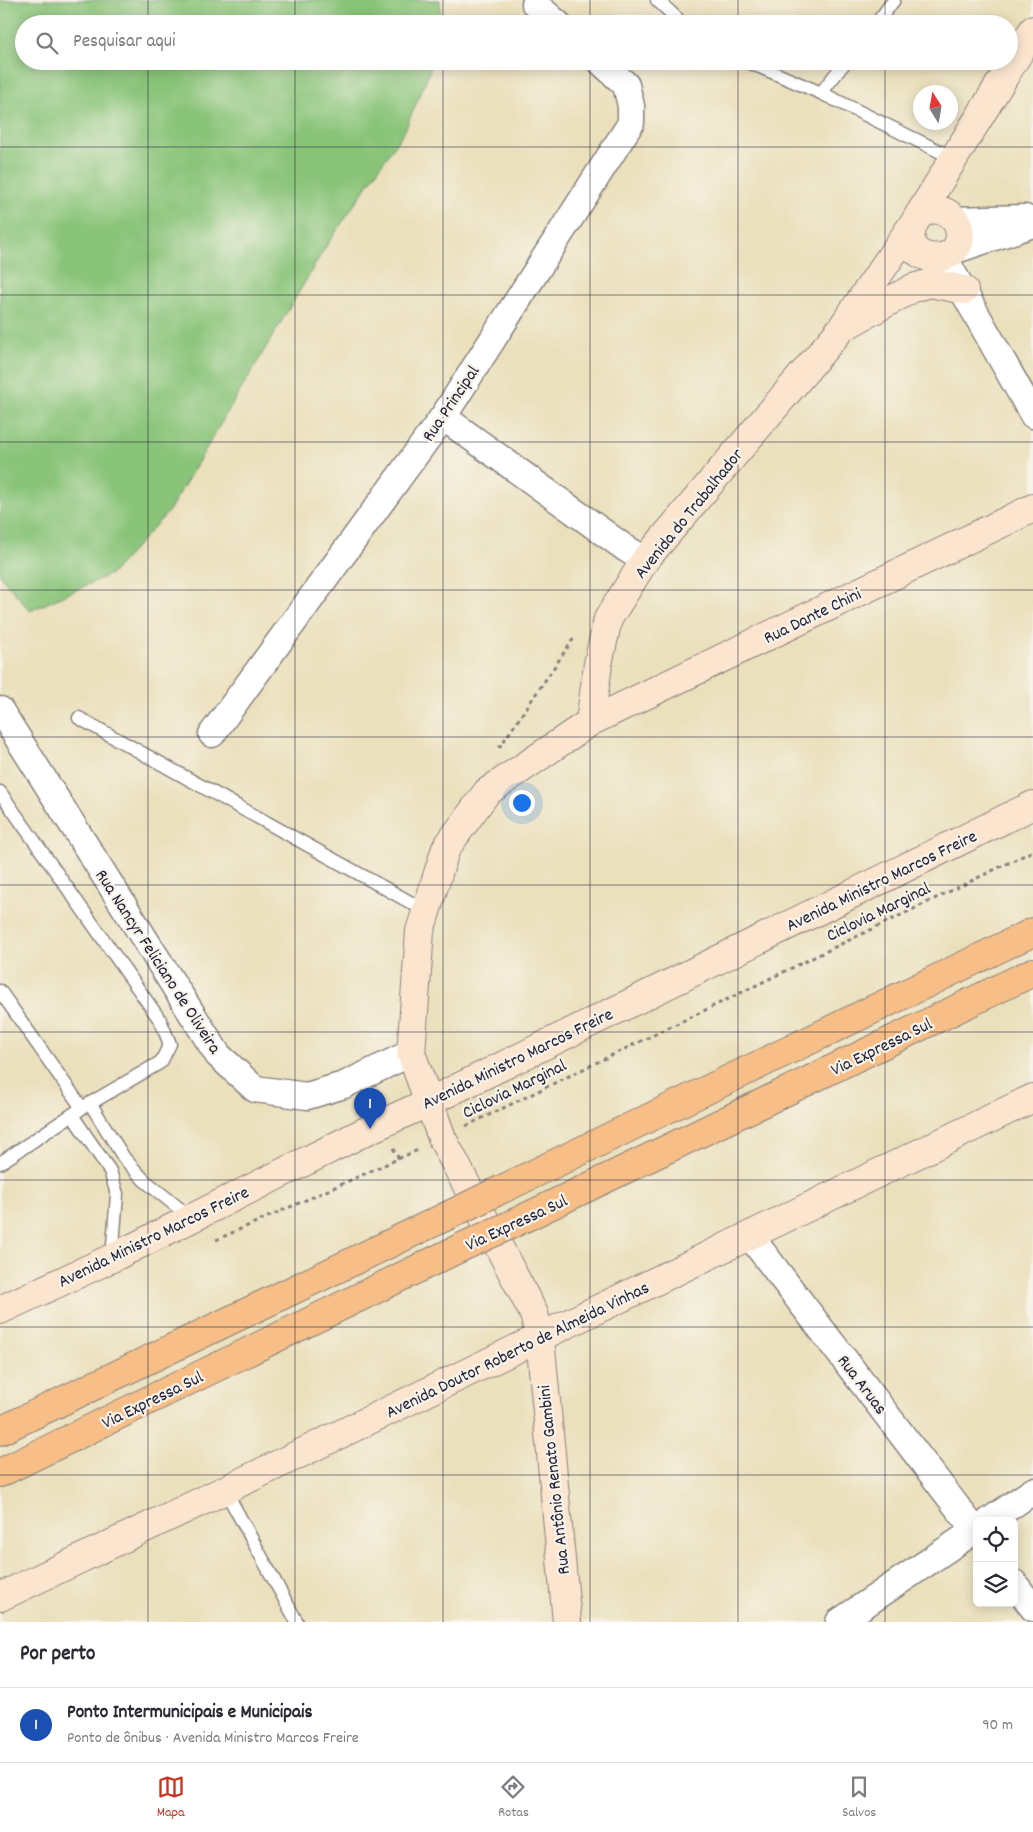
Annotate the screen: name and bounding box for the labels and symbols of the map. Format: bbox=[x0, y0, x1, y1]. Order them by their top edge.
north arrow bbox=[913, 85, 958, 130]
street label: Rua Principal bbox=[417, 361, 487, 447]
street label: Avenida do Trabalhador bbox=[630, 444, 751, 585]
street label: Rua Dante Chini bbox=[760, 583, 866, 652]
your location bbox=[509, 790, 535, 816]
street label: Avenida Ministro Marcos Freire bbox=[782, 825, 982, 939]
street label: Rua Nancyr Feliciano de Oliveira bbox=[88, 865, 226, 1060]
street label: Ciclovia Marginal bbox=[823, 877, 936, 949]
street label: Avenida Ministro Marcos Freire bbox=[418, 1003, 618, 1117]
street label: Via Expressa Sul bbox=[827, 1013, 938, 1084]
street label: Ciclovia Marginal bbox=[459, 1054, 572, 1126]
pin: 1 bbox=[354, 1088, 386, 1129]
street label: Avenida Ministro Marcos Freire bbox=[54, 1181, 254, 1295]
street label: Via Expressa Sul bbox=[462, 1189, 573, 1259]
street label: Avenida Doutor Roberto de Almeida Vinhas bbox=[382, 1276, 654, 1426]
street label: Rua Aruas bbox=[830, 1350, 892, 1421]
street label: Via Expressa Sul bbox=[98, 1366, 209, 1437]
street label: Rua Antônio Renato Gambini bbox=[533, 1384, 578, 1576]

